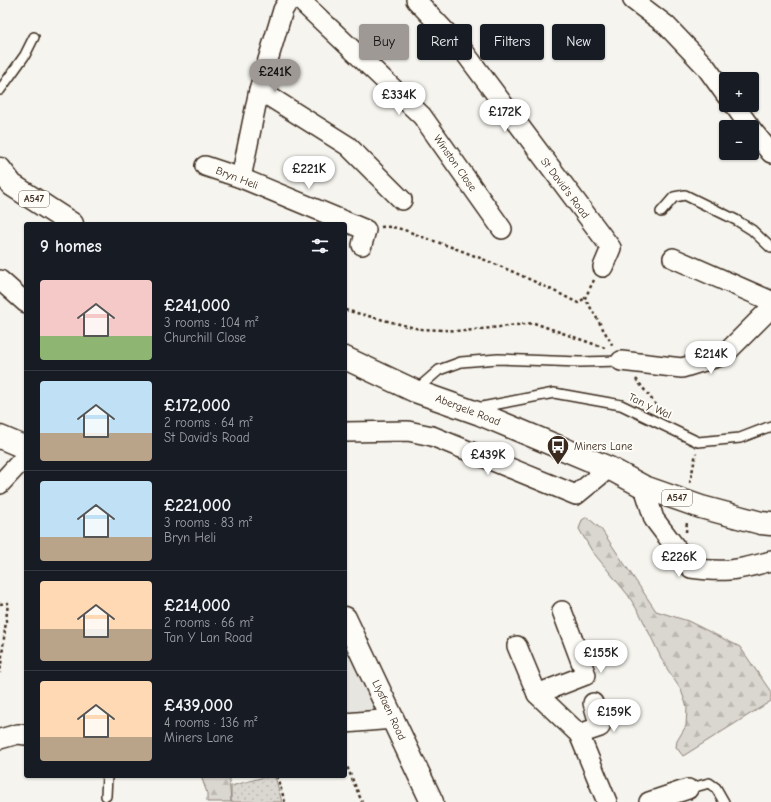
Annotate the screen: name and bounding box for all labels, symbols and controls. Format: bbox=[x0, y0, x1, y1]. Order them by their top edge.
chip: Buy bbox=[359, 24, 409, 60]
chip: Rent bbox=[417, 24, 472, 60]
chip: Filters bbox=[480, 24, 544, 60]
chip: New bbox=[552, 24, 605, 60]
pin: £241K bbox=[247, 59, 303, 93]
text: £241K bbox=[258, 64, 292, 79]
map controls bbox=[719, 72, 759, 160]
button: + bbox=[719, 72, 759, 112]
pin: £334K bbox=[371, 82, 427, 116]
text: £334K bbox=[382, 87, 416, 102]
pin: £172K bbox=[477, 99, 533, 133]
text: £172K bbox=[488, 104, 522, 119]
button: − bbox=[719, 120, 759, 160]
street label: Winston Close bbox=[431, 132, 480, 194]
street label: St David's Road bbox=[538, 155, 592, 221]
pin: £221K bbox=[281, 156, 337, 190]
text: £221K bbox=[292, 161, 326, 176]
street label: Bryn Heli bbox=[214, 164, 260, 192]
road number: A547 bbox=[19, 191, 49, 207]
icon: filters bbox=[309, 235, 331, 257]
text: 9 homes bbox=[40, 237, 102, 256]
icon: home bbox=[72, 296, 120, 344]
text: £241,000 bbox=[164, 296, 230, 315]
text: 3 rooms · 104 m² bbox=[164, 315, 258, 330]
text: Churchill Close bbox=[164, 330, 246, 345]
pin: £214K bbox=[683, 341, 739, 375]
text: £214K bbox=[694, 346, 728, 361]
street label: Tan y Wal bbox=[627, 390, 673, 422]
street label: Abergele Road bbox=[434, 392, 502, 428]
text: £172,000 bbox=[164, 396, 230, 415]
icon: home bbox=[72, 397, 120, 445]
text: 2 rooms · 64 m² bbox=[164, 415, 253, 430]
text: St David's Road bbox=[164, 430, 250, 445]
bus stop icon: Miners Lane bbox=[545, 433, 571, 466]
place label: Miners Lane bbox=[574, 440, 633, 453]
pin: £439K bbox=[460, 442, 516, 476]
text: £439K bbox=[470, 447, 506, 462]
road number: A547 bbox=[662, 490, 692, 506]
text: £221,000 bbox=[164, 496, 231, 515]
icon: home bbox=[72, 497, 120, 545]
text: 3 rooms · 83 m² bbox=[164, 515, 252, 530]
text: Bryn Heli bbox=[164, 530, 216, 545]
pin: £226K bbox=[651, 544, 707, 578]
text: £226K bbox=[661, 549, 697, 564]
text: £214,000 bbox=[164, 596, 231, 615]
icon: home bbox=[72, 597, 120, 645]
text: 2 rooms · 66 m² bbox=[164, 615, 253, 630]
text: Tan Y Lan Road bbox=[164, 630, 252, 645]
pin: £155K bbox=[573, 640, 629, 674]
text: £155K bbox=[584, 645, 618, 660]
street label: Llysfaen Road bbox=[369, 678, 409, 742]
text: £439,000 bbox=[164, 696, 233, 715]
icon: home bbox=[72, 697, 120, 745]
pin: £159K bbox=[586, 699, 642, 733]
text: £159K bbox=[597, 704, 631, 719]
text: 4 rooms · 136 m² bbox=[164, 715, 258, 730]
text: Miners Lane bbox=[164, 730, 233, 745]

